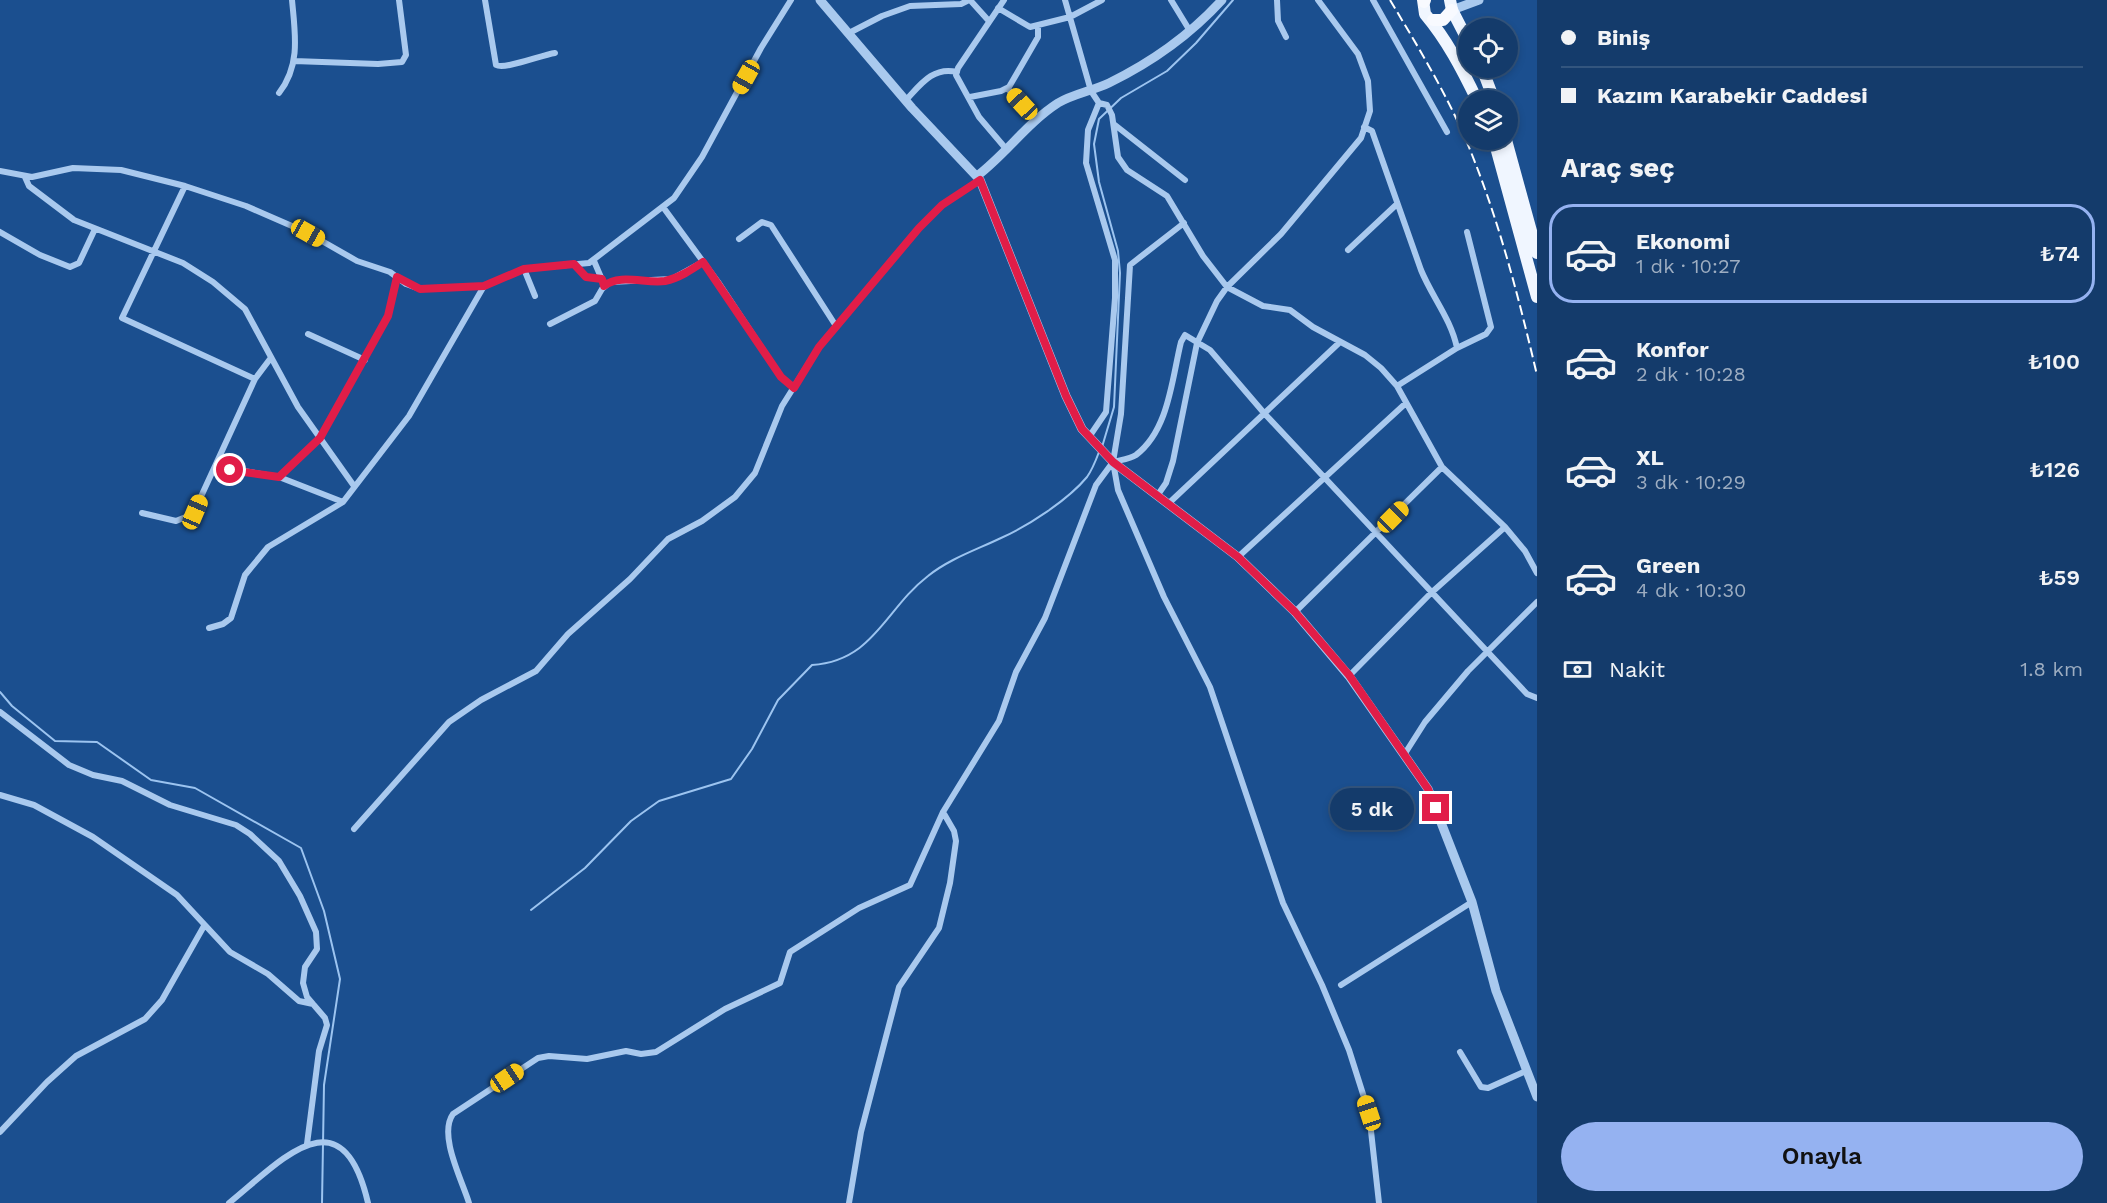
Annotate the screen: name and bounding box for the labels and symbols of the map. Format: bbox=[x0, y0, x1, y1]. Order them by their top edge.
car bbox=[729, 57, 763, 97]
car bbox=[1003, 85, 1041, 123]
car bbox=[288, 216, 328, 250]
route start bbox=[216, 456, 243, 483]
car bbox=[180, 492, 210, 532]
car bbox=[1374, 498, 1412, 536]
callout: 5 dk bbox=[1331, 787, 1415, 829]
route end bbox=[1422, 794, 1449, 821]
car bbox=[487, 1060, 527, 1096]
car bbox=[1355, 1093, 1383, 1133]

